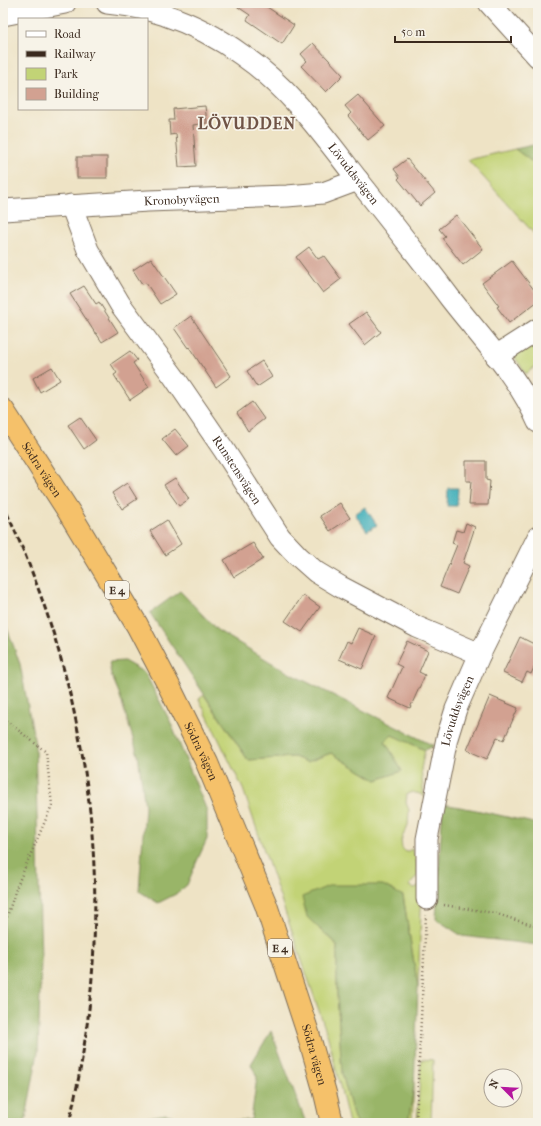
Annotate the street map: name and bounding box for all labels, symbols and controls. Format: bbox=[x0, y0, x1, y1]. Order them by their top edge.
legend bbox=[18, 18, 148, 110]
scale bar bbox=[395, 18, 511, 44]
text: 50 m bbox=[401, 25, 425, 39]
text: Road bbox=[54, 27, 81, 41]
text: Railway bbox=[54, 47, 96, 61]
text: Park bbox=[54, 67, 79, 81]
text: Building bbox=[54, 87, 99, 101]
district label: LÖVUDDEN bbox=[198, 113, 296, 133]
street label: Lövuddsvägen bbox=[325, 140, 382, 207]
street label: Kronobyvägen bbox=[144, 191, 220, 208]
street label: Runstensvägen bbox=[209, 433, 264, 507]
street label: Södra vägen bbox=[19, 439, 65, 500]
road number: E 4 bbox=[105, 581, 129, 599]
street label: Lövuddsvägen bbox=[439, 673, 477, 747]
street label: Södra vägen bbox=[181, 720, 221, 783]
road number: E 4 bbox=[268, 939, 292, 957]
street label: Södra vägen bbox=[299, 1022, 329, 1087]
north arrow bbox=[483, 1068, 523, 1108]
text: N bbox=[487, 1077, 502, 1091]

